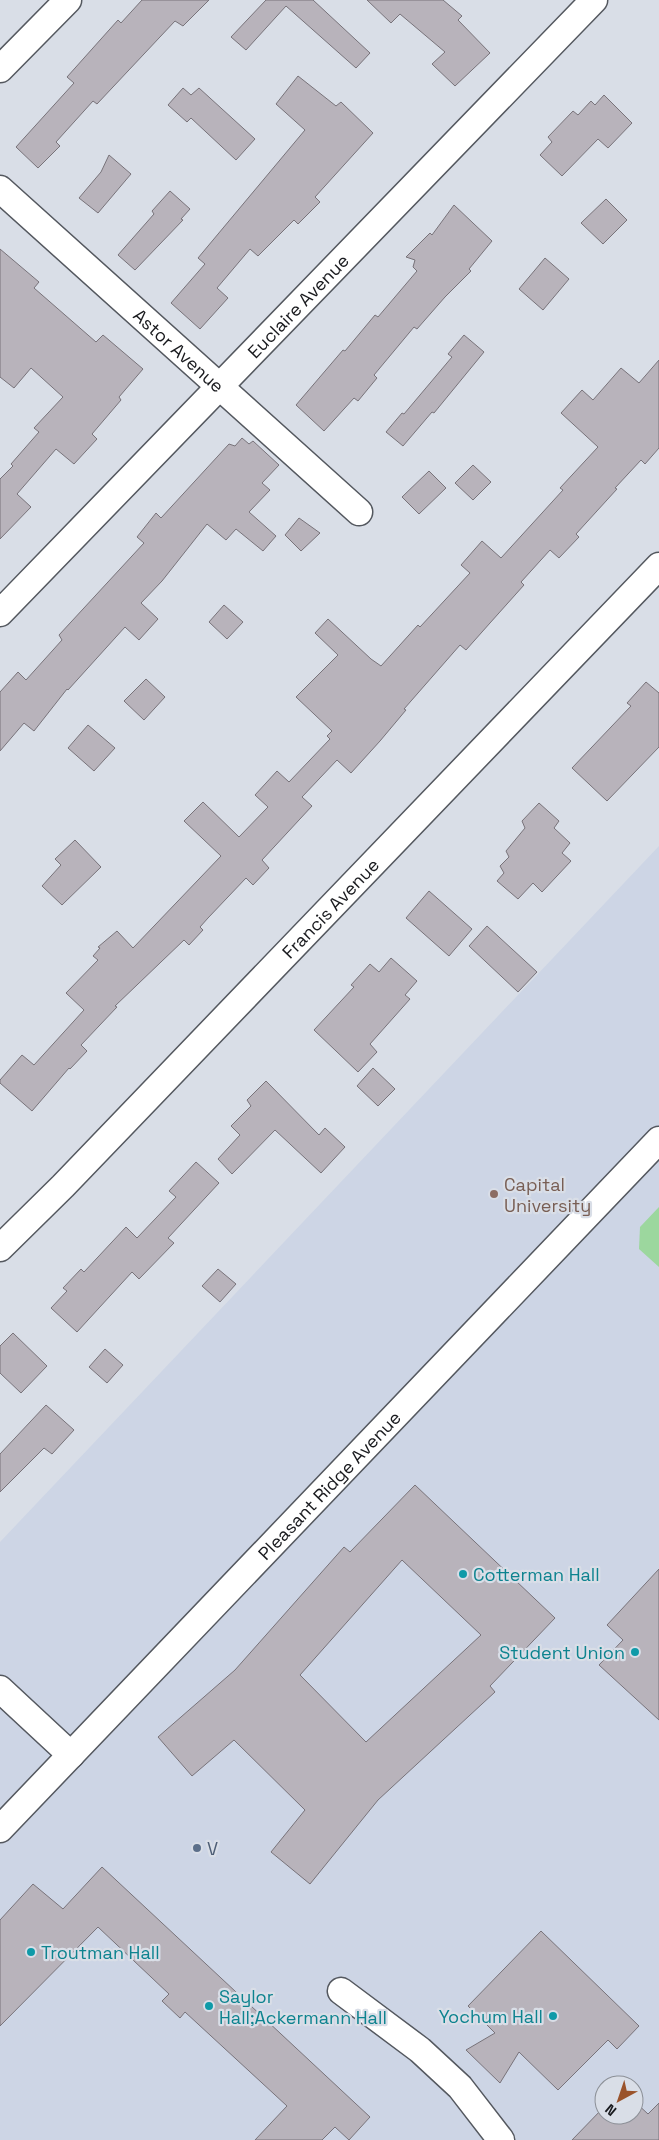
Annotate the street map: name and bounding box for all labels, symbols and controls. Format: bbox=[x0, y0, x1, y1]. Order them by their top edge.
street label: Euclaire Avenue bbox=[242, 249, 354, 363]
street label: Astor Avenue bbox=[129, 303, 229, 397]
street label: Francis Avenue bbox=[277, 853, 384, 963]
place label: Capital University bbox=[504, 1173, 591, 1217]
marker: Capital University bbox=[488, 1188, 500, 1200]
street label: Pleasant Ridge Avenue bbox=[253, 1406, 406, 1564]
place label: Cotterman Hall bbox=[473, 1563, 600, 1586]
marker: Cotterman Hall bbox=[457, 1568, 469, 1580]
place label: Student Union bbox=[499, 1641, 625, 1664]
marker: Student Union bbox=[629, 1646, 641, 1658]
place label: V bbox=[207, 1837, 218, 1860]
marker: V bbox=[191, 1842, 203, 1854]
place label: Troutman Hall bbox=[41, 1941, 160, 1964]
marker: Troutman Hall bbox=[25, 1946, 37, 1958]
place label: Saylor Hall;Ackermann Hall bbox=[219, 1985, 387, 2029]
marker: Saylor Hall;Ackermann Hall bbox=[203, 2000, 215, 2012]
place label: Yochum Hall bbox=[439, 2005, 543, 2028]
marker: Yochum Hall bbox=[547, 2010, 559, 2022]
north arrow bbox=[594, 2075, 644, 2125]
text: N bbox=[601, 2100, 620, 2120]

